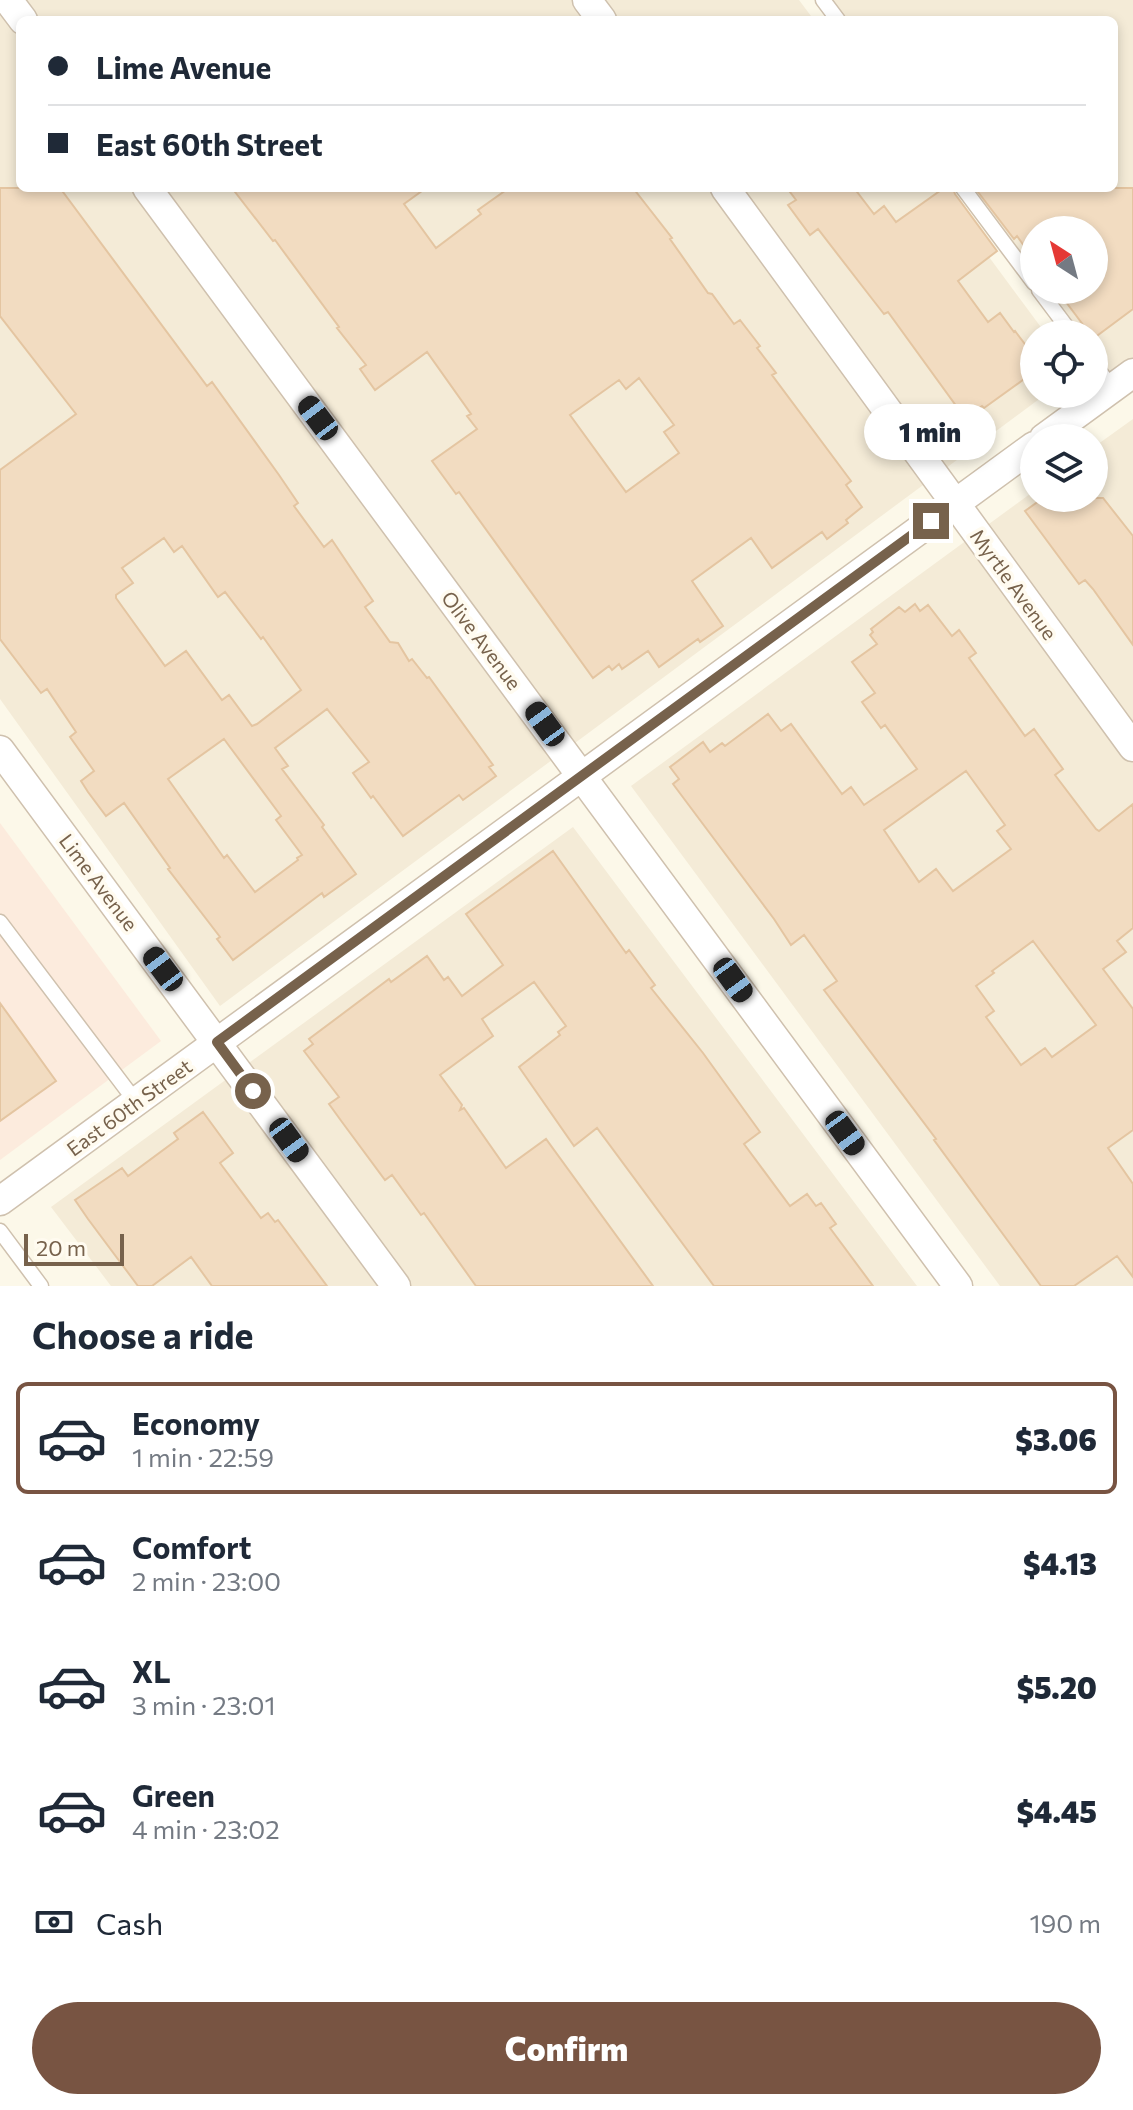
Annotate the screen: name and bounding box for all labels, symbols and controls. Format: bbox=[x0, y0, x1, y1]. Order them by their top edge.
text: Lime Avenue bbox=[96, 48, 271, 85]
text: East 60th Street bbox=[96, 125, 323, 162]
north arrow bbox=[1020, 216, 1108, 304]
map controls bbox=[1020, 216, 1108, 512]
button: locate bbox=[1020, 320, 1108, 408]
car bbox=[294, 392, 342, 444]
callout: 1 min bbox=[865, 405, 997, 461]
text: 1 min bbox=[899, 416, 961, 447]
button: layers bbox=[1020, 424, 1108, 512]
route end bbox=[913, 503, 949, 539]
street label: Myrtle Avenue bbox=[966, 524, 1062, 644]
street label: Olive Avenue bbox=[437, 586, 527, 694]
car bbox=[521, 698, 569, 750]
street label: Lime Avenue bbox=[55, 829, 143, 935]
car bbox=[139, 943, 187, 995]
car bbox=[709, 954, 757, 1006]
street label: East 60th Street bbox=[62, 1054, 196, 1160]
route start bbox=[235, 1073, 271, 1109]
car bbox=[821, 1107, 869, 1159]
car bbox=[265, 1114, 313, 1166]
scale bar bbox=[24, 1230, 124, 1266]
text: 20 m bbox=[36, 1234, 86, 1261]
text: Choose a ride bbox=[32, 1312, 253, 1356]
icon: car bbox=[36, 1402, 108, 1474]
text: Economy bbox=[132, 1404, 260, 1441]
text: $3.06 bbox=[1015, 1420, 1097, 1457]
text: 1 min · 22:59 bbox=[132, 1441, 274, 1472]
icon: car bbox=[36, 1526, 108, 1598]
text: Comfort bbox=[132, 1528, 251, 1565]
text: $4.13 bbox=[1023, 1544, 1097, 1581]
text: 2 min · 23:00 bbox=[132, 1565, 281, 1596]
icon: car bbox=[36, 1650, 108, 1722]
text: XL bbox=[132, 1652, 171, 1689]
text: $5.20 bbox=[1017, 1668, 1097, 1705]
text: 3 min · 23:01 bbox=[132, 1689, 276, 1720]
icon: car bbox=[36, 1774, 108, 1846]
text: Green bbox=[132, 1776, 215, 1813]
text: $4.45 bbox=[1016, 1792, 1097, 1829]
text: 4 min · 23:02 bbox=[132, 1813, 280, 1844]
icon: cash bbox=[32, 1900, 76, 1944]
text: Cash bbox=[96, 1904, 163, 1941]
text: 190 m bbox=[1029, 1907, 1101, 1938]
button: Confirm bbox=[32, 2002, 1101, 2094]

